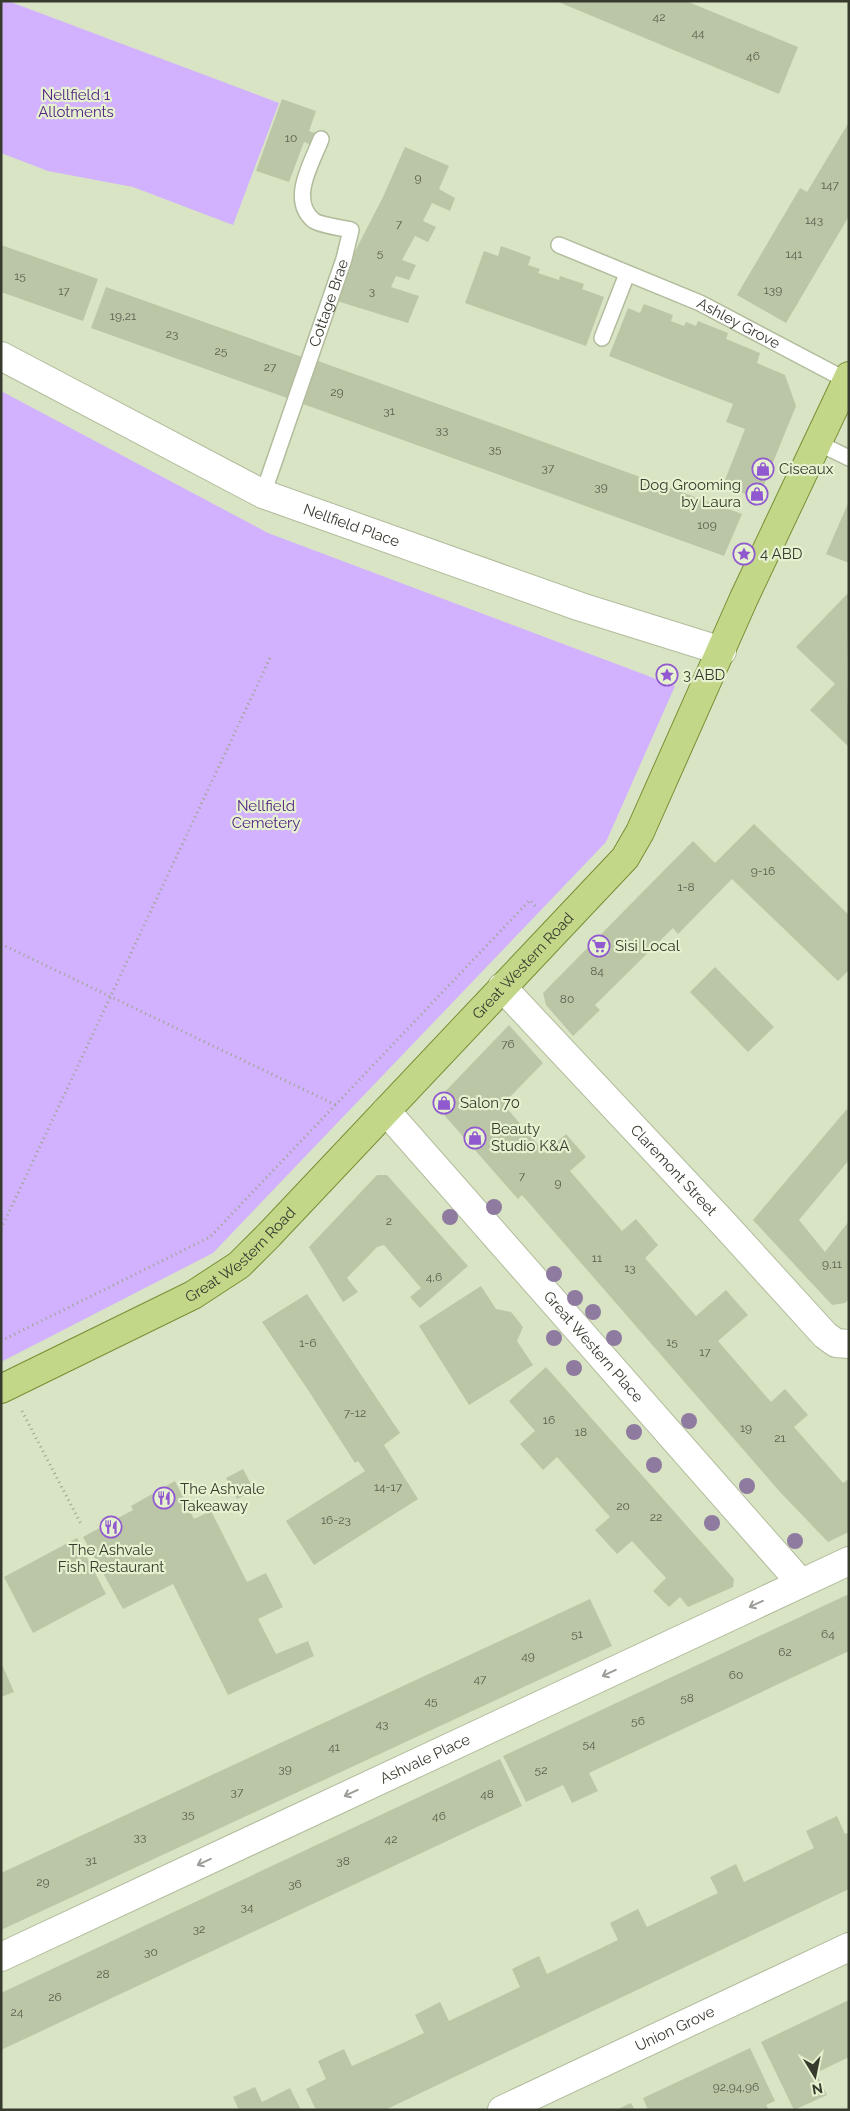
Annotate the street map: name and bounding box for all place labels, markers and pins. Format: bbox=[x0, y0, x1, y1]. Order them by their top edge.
shop icon: Ciseaux bbox=[751, 457, 775, 481]
place label: Ciseaux bbox=[779, 460, 834, 478]
place label: Dog Grooming by Laura bbox=[640, 476, 741, 511]
shop icon: Dog Grooming by Laura bbox=[745, 482, 769, 506]
place icon: 4 ABD bbox=[732, 542, 756, 566]
place label: 4 ABD bbox=[760, 545, 803, 563]
place icon: 3 ABD bbox=[655, 663, 679, 687]
place label: 3 ABD bbox=[683, 666, 726, 684]
supermarket icon: Sisi Local bbox=[587, 934, 611, 958]
place label: Sisi Local bbox=[615, 937, 681, 955]
shop icon: Salon 70 bbox=[432, 1091, 456, 1115]
place label: Salon 70 bbox=[460, 1094, 520, 1112]
place label: Beauty Studio K&A bbox=[491, 1120, 569, 1155]
shop icon: Beauty Studio K&A bbox=[463, 1126, 487, 1150]
place label: The Ashvale Takeaway bbox=[180, 1480, 265, 1515]
restaurant icon: The Ashvale Takeaway bbox=[152, 1486, 176, 1510]
restaurant icon: The Ashvale Fish Restaurant bbox=[99, 1515, 123, 1539]
place label: The Ashvale Fish Restaurant bbox=[58, 1541, 164, 1576]

